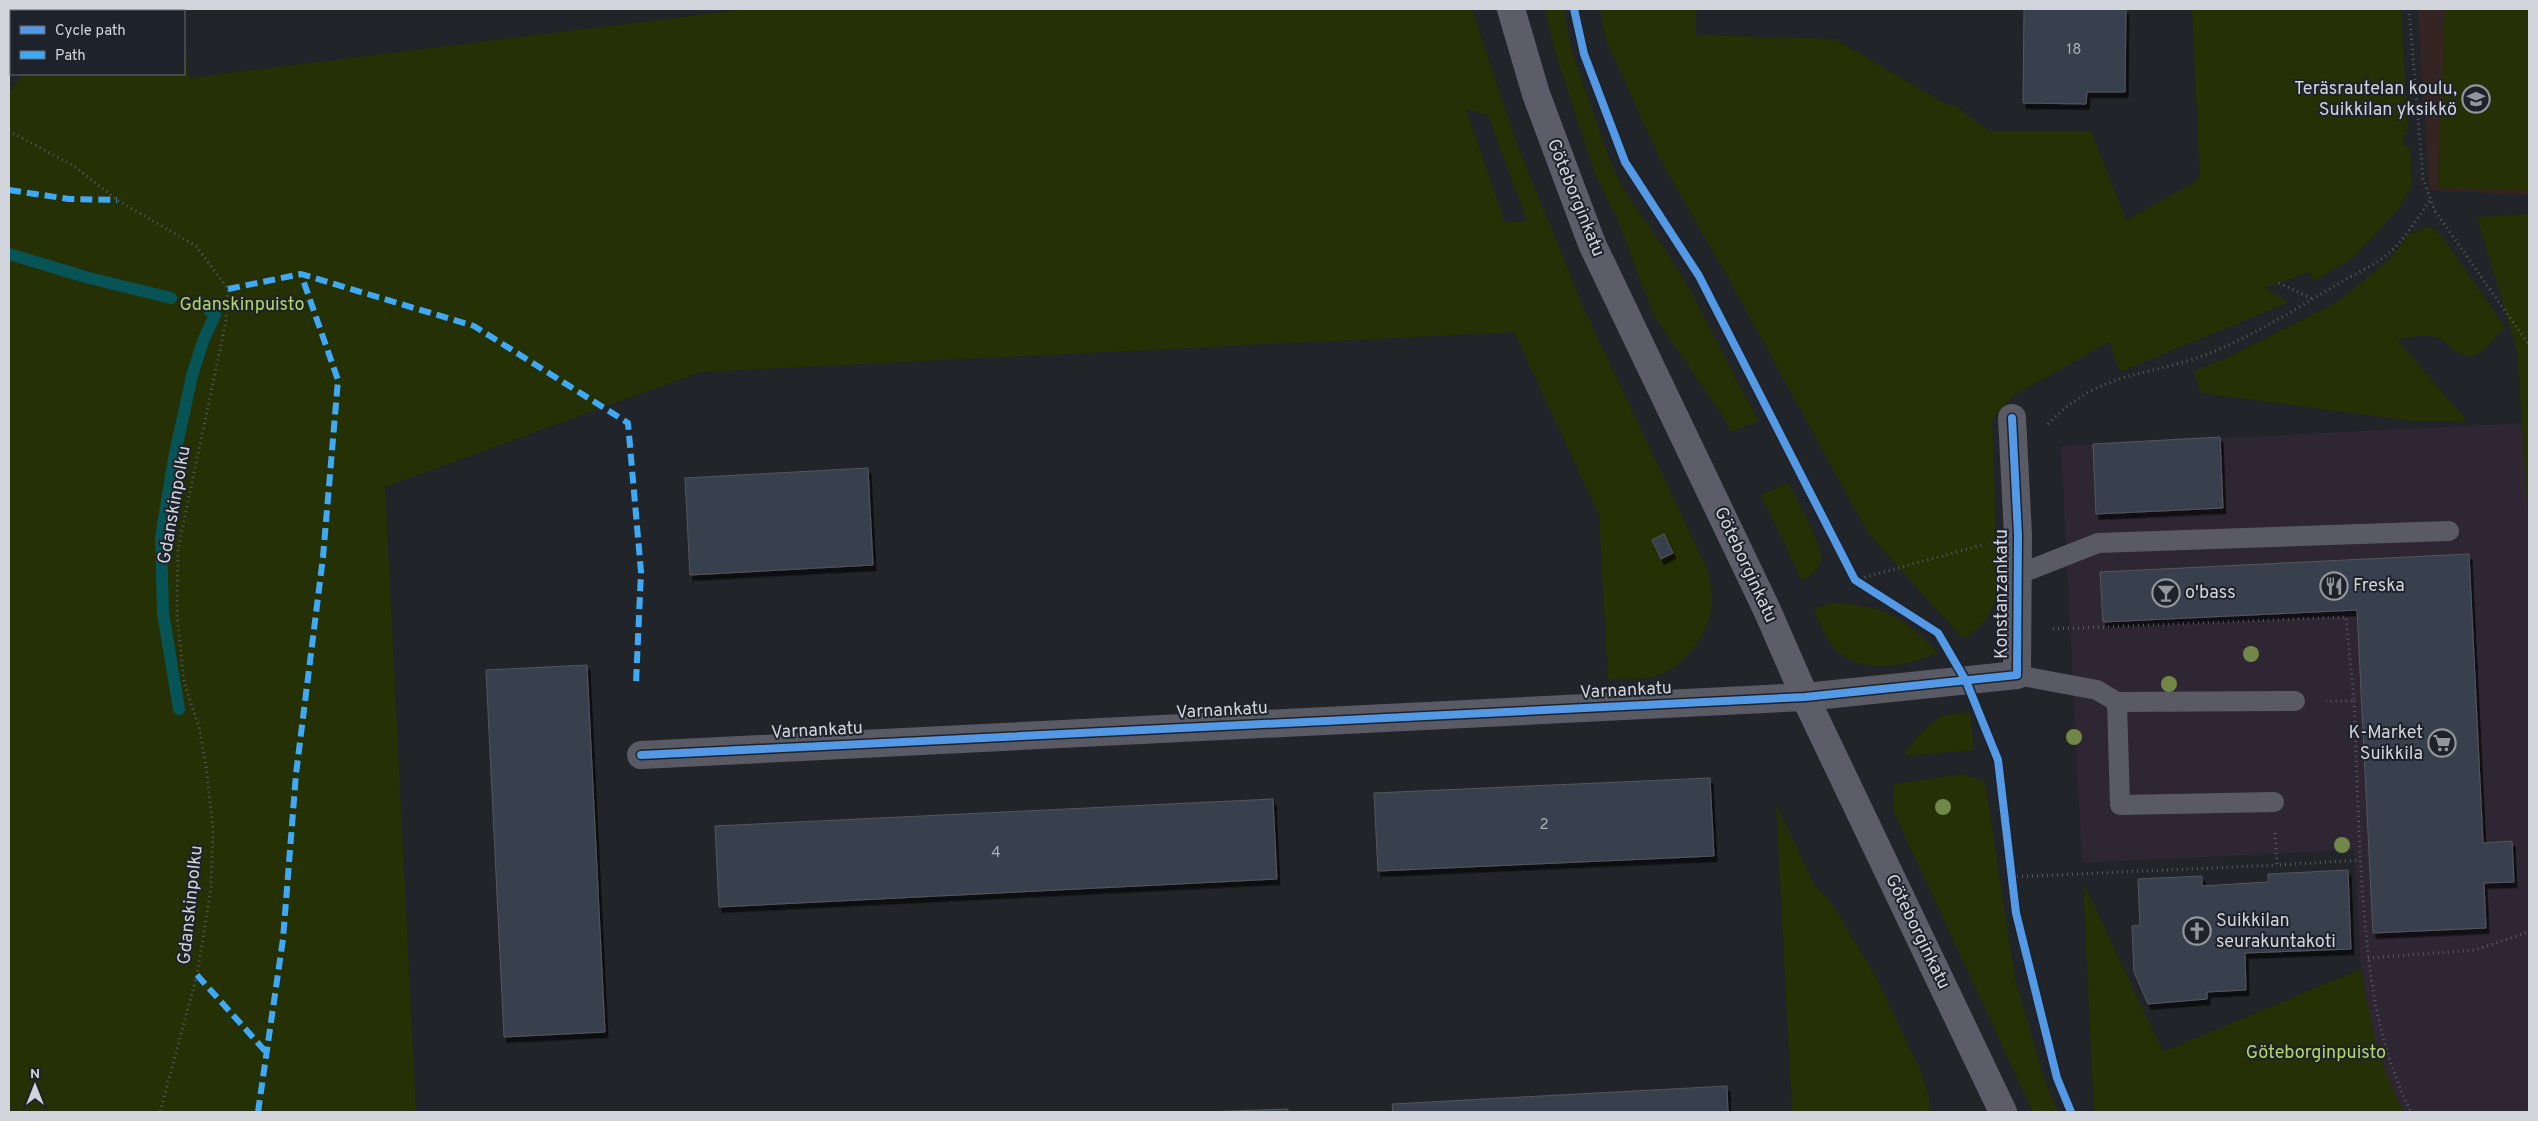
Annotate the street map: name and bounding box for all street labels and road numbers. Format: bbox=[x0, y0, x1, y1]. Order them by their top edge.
street label: Göteborginkatu bbox=[1541, 136, 1609, 260]
street label: Gdanskinpolku bbox=[153, 444, 197, 566]
street label: Göteborginkatu bbox=[1708, 503, 1782, 627]
street label: Konstanzankatu bbox=[1991, 529, 2014, 659]
street label: Varnankatu bbox=[1579, 677, 1673, 705]
street label: Varnankatu bbox=[1175, 697, 1269, 725]
street label: Varnankatu bbox=[770, 717, 864, 745]
street label: Gdanskinpolku bbox=[173, 844, 209, 966]
street label: Göteborginkatu bbox=[1879, 871, 1955, 993]

